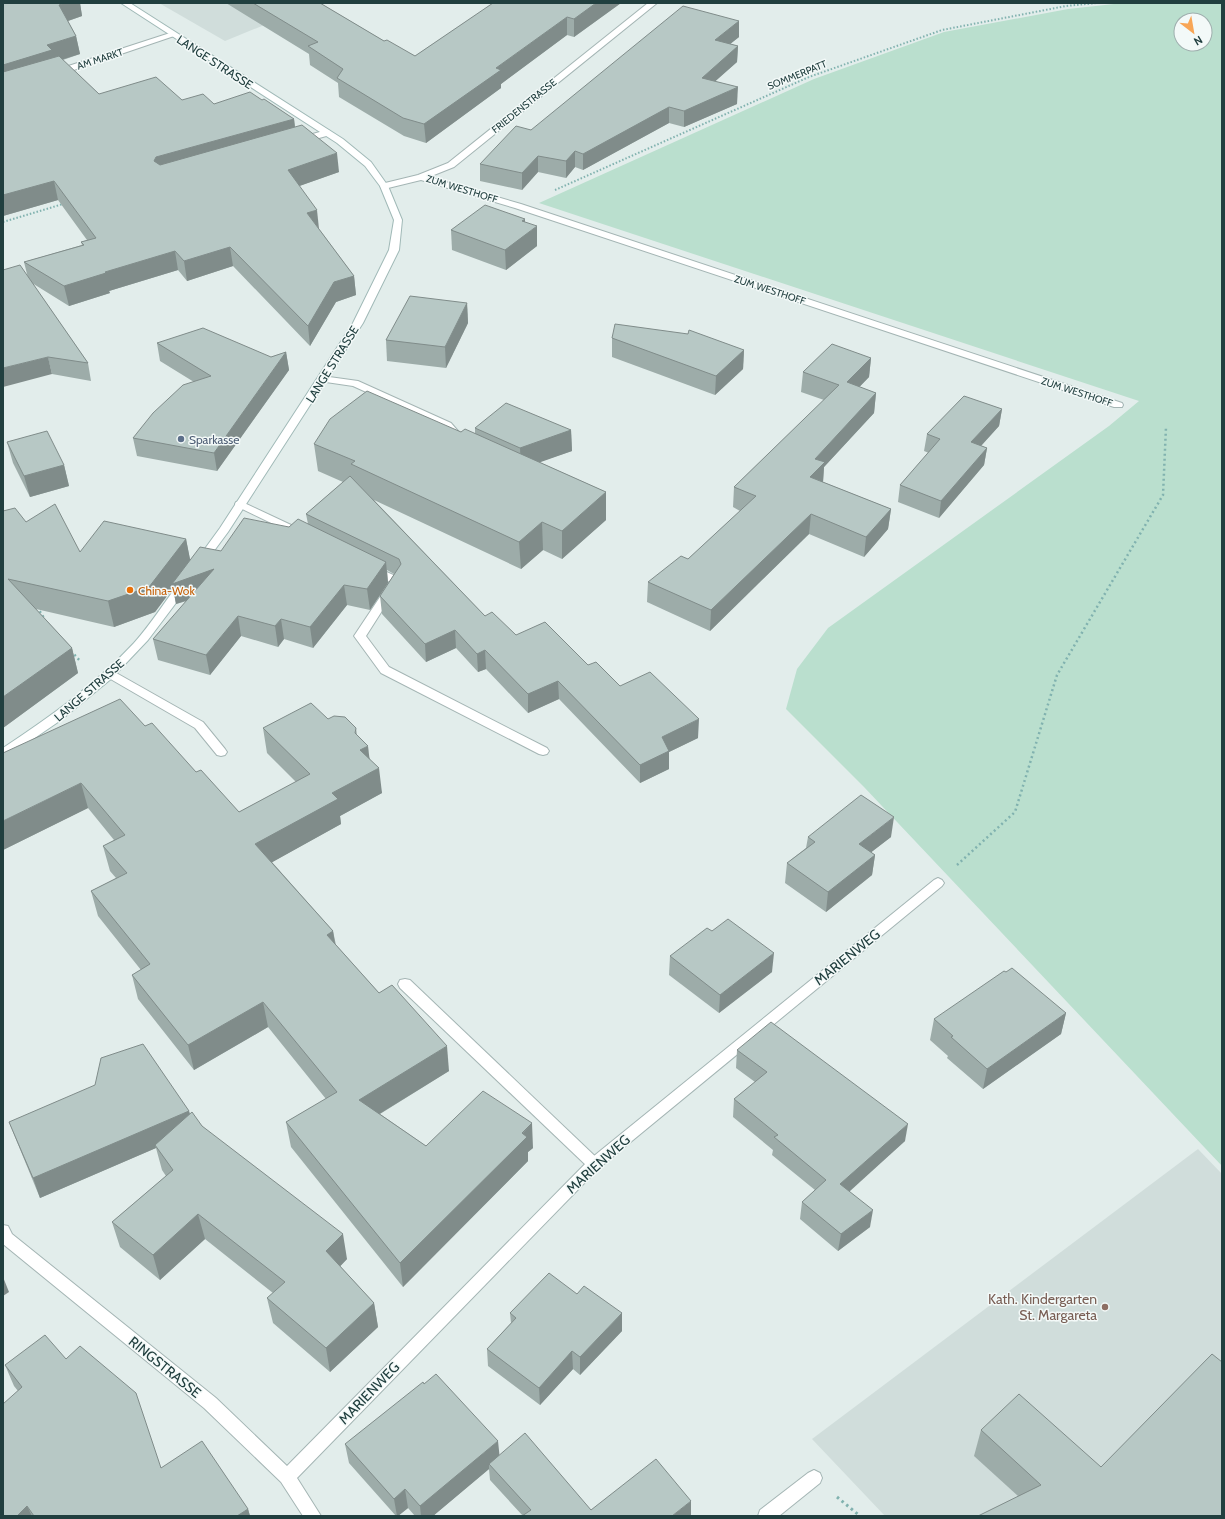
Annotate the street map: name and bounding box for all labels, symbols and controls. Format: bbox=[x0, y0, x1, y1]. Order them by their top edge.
north arrow bbox=[1173, 12, 1213, 52]
street label: LANGE STRASSE bbox=[174, 32, 256, 92]
text: N bbox=[1191, 33, 1205, 49]
street label: AM MARKT bbox=[75, 45, 125, 73]
street label: SOMMERPATT bbox=[765, 57, 829, 93]
street label: FRIEDENSTRASSE bbox=[489, 76, 559, 136]
street label: ZUM WESTHOFF bbox=[425, 172, 500, 206]
street label: ZUM WESTHOFF bbox=[733, 272, 808, 308]
street label: LANGE STRASSE bbox=[302, 322, 362, 405]
street label: ZUM WESTHOFF bbox=[1040, 374, 1115, 410]
place label: Sparkasse bbox=[189, 432, 239, 447]
marker: Sparkasse bbox=[176, 434, 186, 444]
place label: China-Wok bbox=[138, 583, 195, 598]
marker: China-Wok bbox=[125, 585, 135, 595]
street label: LANGE STRASSE bbox=[51, 655, 127, 725]
street label: MARIENWEG bbox=[810, 925, 884, 989]
street label: MARIENWEG bbox=[562, 1131, 634, 1197]
place label: Kath. Kindergarten St. Margareta bbox=[988, 1290, 1097, 1324]
marker: Kath. Kindergarten St. Margareta bbox=[1100, 1302, 1110, 1312]
street label: RINGSTRASSE bbox=[125, 1332, 205, 1402]
street label: MARIENWEG bbox=[335, 1358, 403, 1428]

